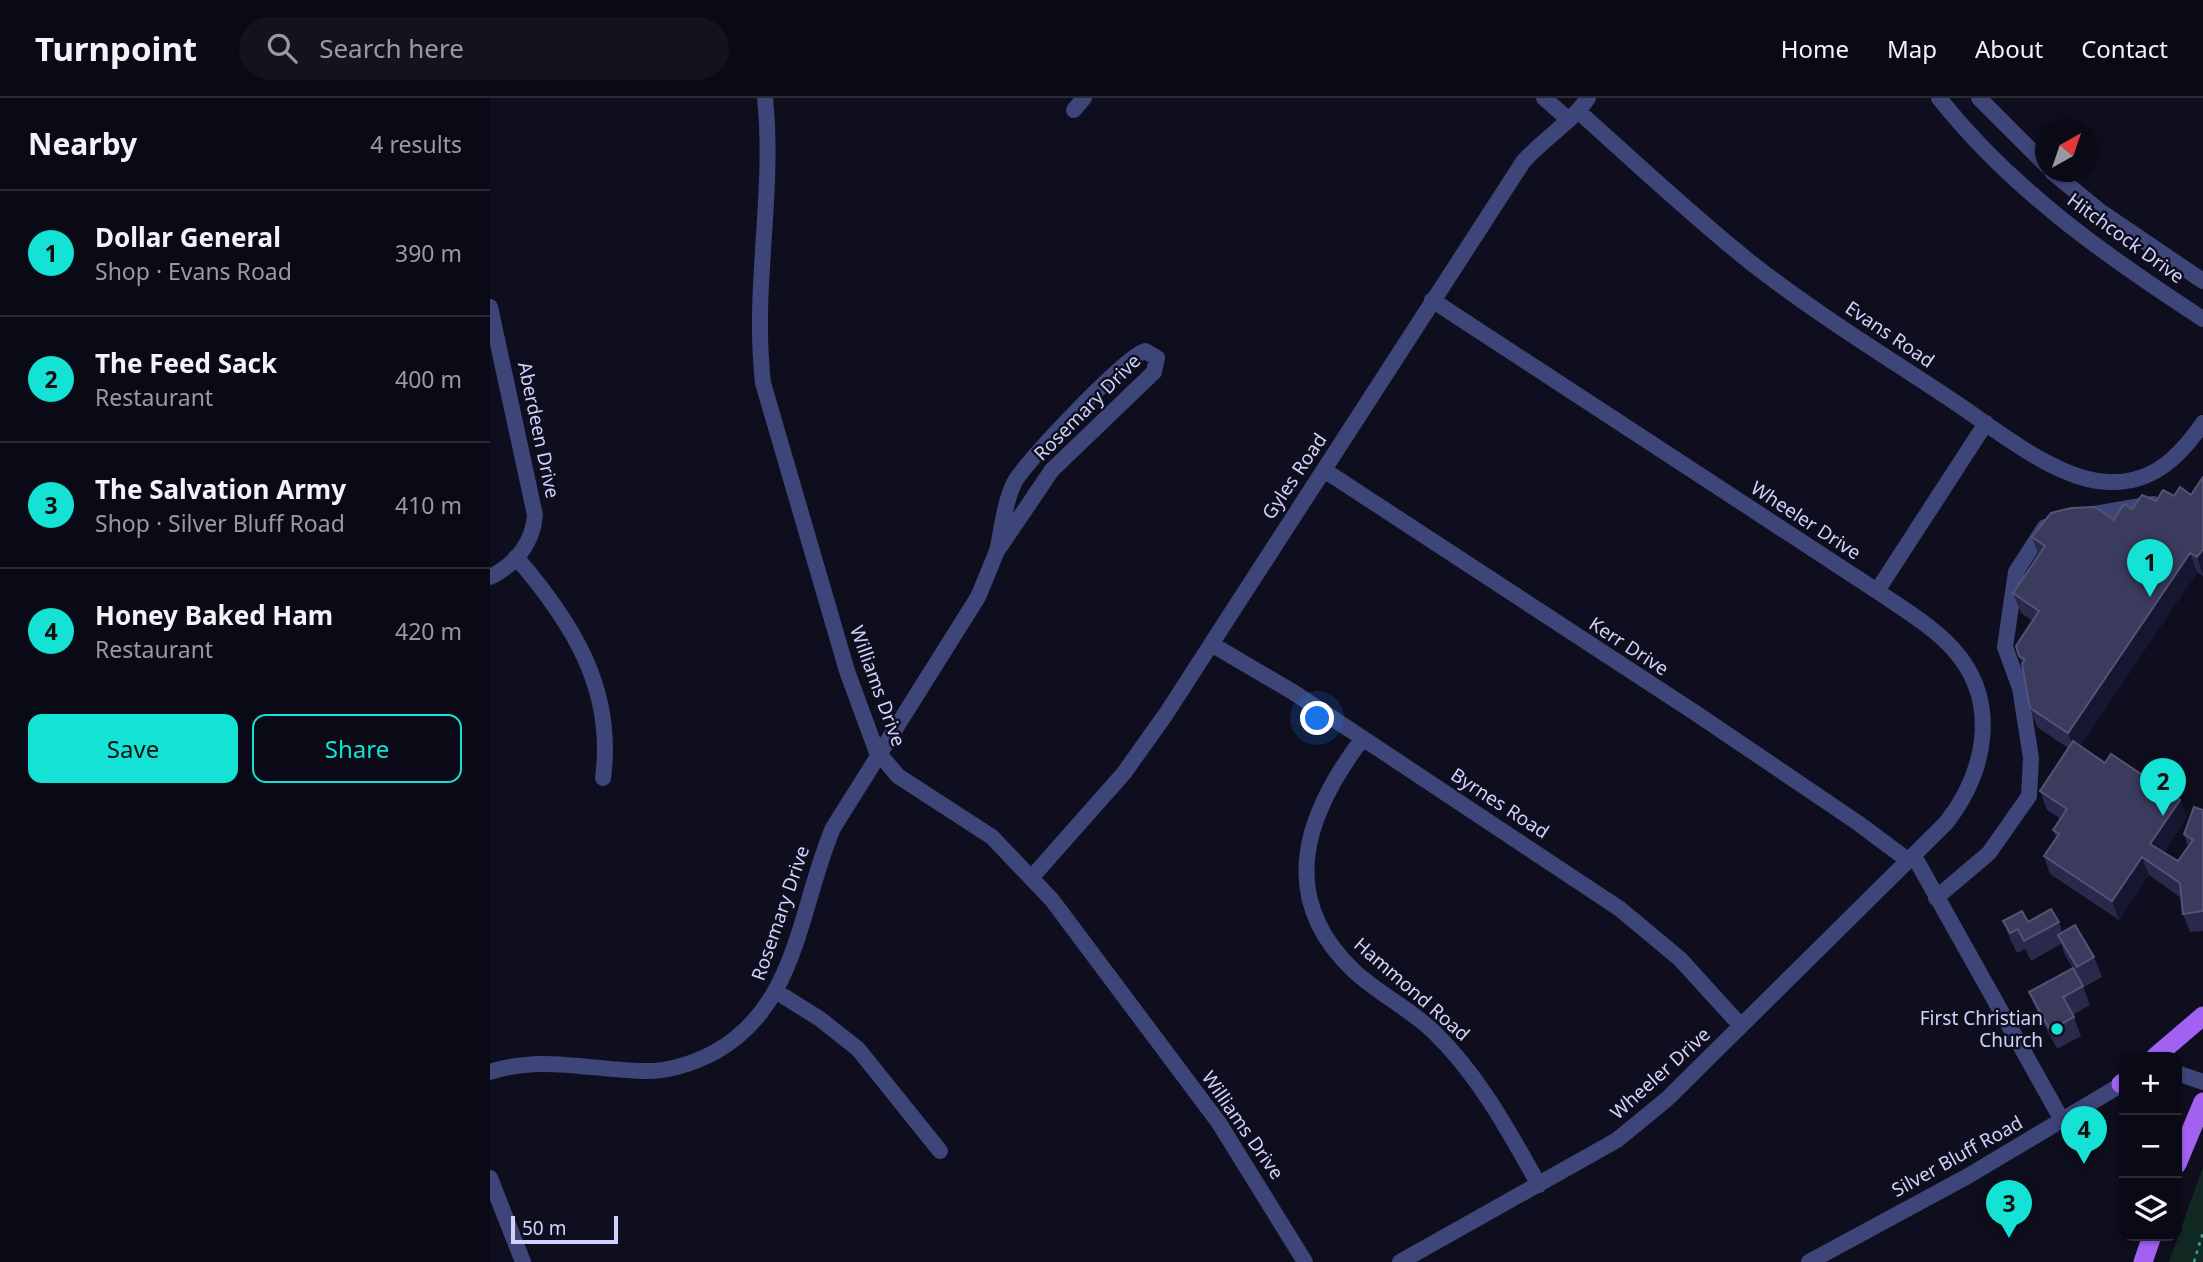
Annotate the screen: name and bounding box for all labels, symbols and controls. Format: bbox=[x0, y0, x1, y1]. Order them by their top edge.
search box bbox=[239, 17, 729, 80]
text: Turnpoint bbox=[35, 26, 197, 71]
icon: search bbox=[263, 29, 301, 67]
text: Search here bbox=[319, 30, 464, 66]
text: Home bbox=[1781, 32, 1849, 65]
text: Map bbox=[1887, 32, 1937, 65]
text: About bbox=[1975, 32, 2043, 65]
text: Contact bbox=[2081, 32, 2168, 65]
north arrow bbox=[2035, 119, 2098, 182]
text: Nearby bbox=[28, 123, 137, 164]
text: 4 results bbox=[370, 128, 462, 160]
street label: Hitchcock Drive bbox=[2062, 187, 2190, 289]
text: Dollar General bbox=[95, 219, 281, 255]
text: 1 bbox=[44, 237, 58, 269]
text: 390 m bbox=[395, 237, 462, 269]
text: Shop · Evans Road bbox=[95, 255, 292, 287]
street label: Evans Road bbox=[1840, 295, 1940, 373]
text: The Feed Sack bbox=[95, 345, 277, 381]
street label: Rosemary Drive bbox=[1028, 348, 1146, 466]
street label: Aberdeen Drive bbox=[512, 359, 566, 501]
text: 2 bbox=[44, 363, 58, 395]
text: 400 m bbox=[395, 363, 462, 395]
text: Restaurant bbox=[95, 381, 213, 413]
street label: Gyles Road bbox=[1256, 428, 1332, 524]
text: The Salvation Army bbox=[95, 471, 346, 507]
street label: Wheeler Drive bbox=[1746, 475, 1866, 565]
text: 3 bbox=[44, 489, 58, 521]
text: 410 m bbox=[395, 489, 462, 521]
text: Shop · Silver Bluff Road bbox=[95, 507, 345, 539]
pin: 1 bbox=[2127, 539, 2173, 597]
text: Honey Baked Ham bbox=[95, 597, 333, 633]
street label: Kerr Drive bbox=[1584, 611, 1674, 681]
text: 4 bbox=[44, 615, 58, 647]
text: 420 m bbox=[395, 615, 462, 647]
street label: Williams Drive bbox=[844, 622, 912, 750]
text: Restaurant bbox=[95, 633, 213, 665]
your location bbox=[1300, 701, 1334, 735]
button: Save bbox=[28, 714, 238, 783]
button: Share bbox=[252, 714, 462, 783]
pin: 2 bbox=[2140, 758, 2186, 816]
street label: Byrnes Road bbox=[1446, 762, 1554, 844]
street label: Rosemary Drive bbox=[745, 842, 815, 984]
street label: Hammond Road bbox=[1348, 931, 1476, 1047]
place label: First Christian Church bbox=[1920, 1005, 2043, 1053]
street label: Wheeler Drive bbox=[1604, 1021, 1716, 1125]
marker: First Christian Church bbox=[2049, 1021, 2065, 1037]
map controls bbox=[2119, 1052, 2182, 1241]
button: + bbox=[2119, 1052, 2182, 1115]
street label: Williams Drive bbox=[1196, 1066, 1290, 1184]
pin: 4 bbox=[2061, 1106, 2107, 1164]
street label: Silver Bluff Road bbox=[1887, 1109, 2027, 1203]
button: − bbox=[2119, 1115, 2182, 1178]
button: layers bbox=[2119, 1178, 2182, 1241]
pin: 3 bbox=[1986, 1180, 2032, 1238]
scale bar bbox=[511, 1213, 618, 1245]
text: 50 m bbox=[522, 1215, 566, 1241]

